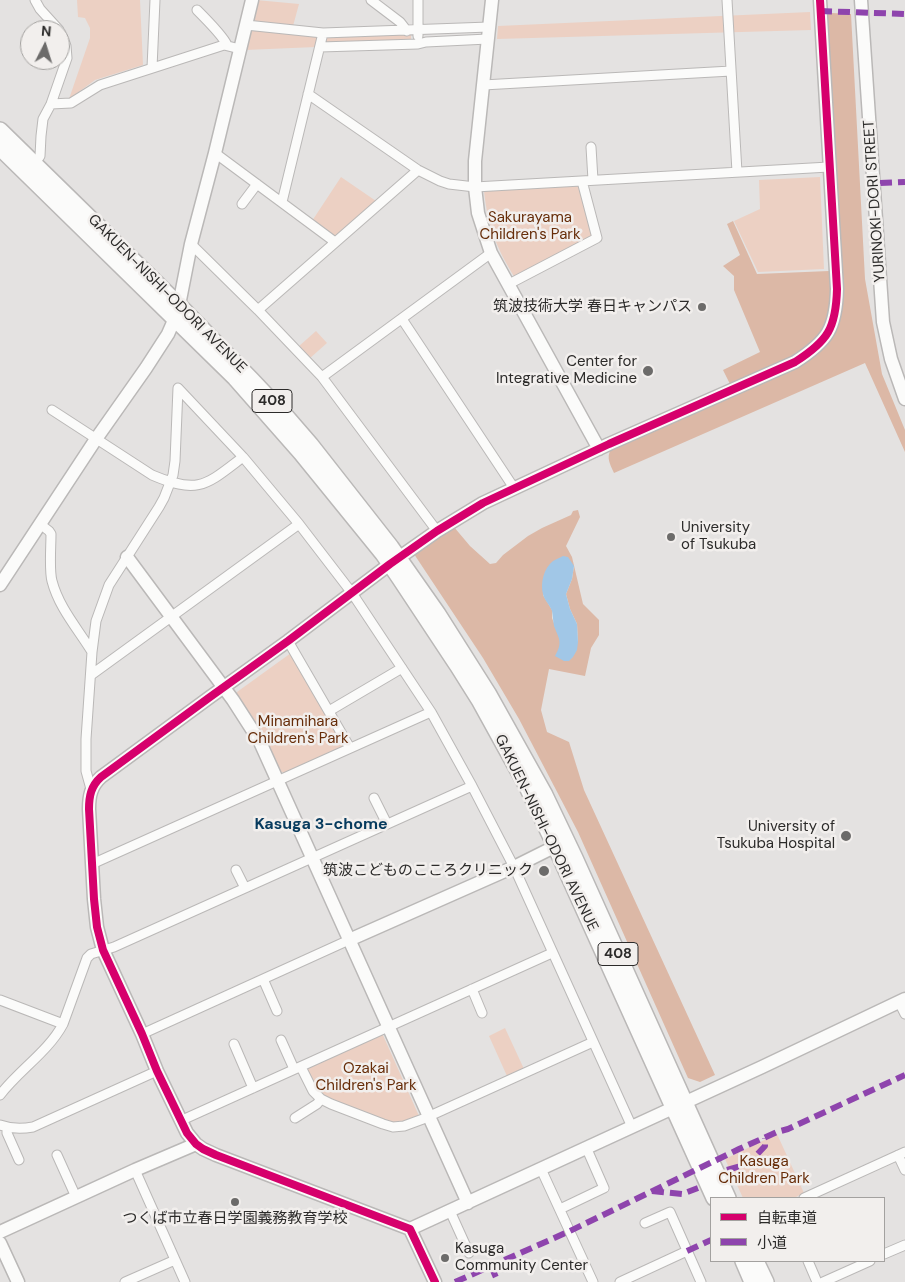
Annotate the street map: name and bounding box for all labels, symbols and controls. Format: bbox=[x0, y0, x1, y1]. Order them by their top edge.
north arrow bbox=[20, 20, 70, 70]
text: N bbox=[40, 22, 52, 40]
street label: YURINOKI-DORI STREET bbox=[860, 119, 890, 283]
park label: Sakurayama Children's Park bbox=[480, 209, 580, 244]
street label: GAKUEN-NISHI-ODORI AVENUE bbox=[84, 211, 250, 377]
place label: 筑波技術大学 春日キャンパス bbox=[493, 298, 692, 316]
marker: 筑波技術大学 春日キャンパス bbox=[696, 301, 708, 313]
place label: Center for Integrative Medicine bbox=[496, 353, 637, 388]
marker: Center for Integrative Medicine bbox=[641, 364, 655, 378]
road number: 408 bbox=[252, 390, 292, 412]
place label: University of Tsukuba bbox=[681, 519, 756, 554]
marker: University of Tsukuba bbox=[665, 531, 677, 543]
park label: Minamihara Children's Park bbox=[248, 713, 348, 748]
street label: GAKUEN-NISHI-ODORI AVENUE bbox=[490, 732, 602, 934]
district label: Kasuga 3-chome bbox=[254, 815, 388, 835]
place label: University of Tsukuba Hospital bbox=[717, 818, 835, 853]
marker: University of Tsukuba Hospital bbox=[839, 829, 853, 843]
place label: 筑波こどものこころクリニック bbox=[323, 862, 533, 880]
marker: 筑波こどものこころクリニック bbox=[537, 864, 551, 878]
road number: 408 bbox=[598, 942, 638, 966]
park label: Ozakai Children's Park bbox=[316, 1060, 416, 1095]
park label: Kasuga Children Park bbox=[718, 1153, 810, 1188]
marker: つくば市立春日学園義務教育学校 bbox=[229, 1196, 241, 1208]
legend bbox=[710, 1197, 885, 1262]
text: 自転車道 bbox=[757, 1208, 817, 1228]
place label: つくば市立春日学園義務教育学校 bbox=[123, 1210, 347, 1228]
text: 小道 bbox=[757, 1233, 787, 1253]
place label: Kasuga Community Center bbox=[455, 1240, 588, 1275]
marker: Kasuga Community Center bbox=[439, 1252, 451, 1264]

